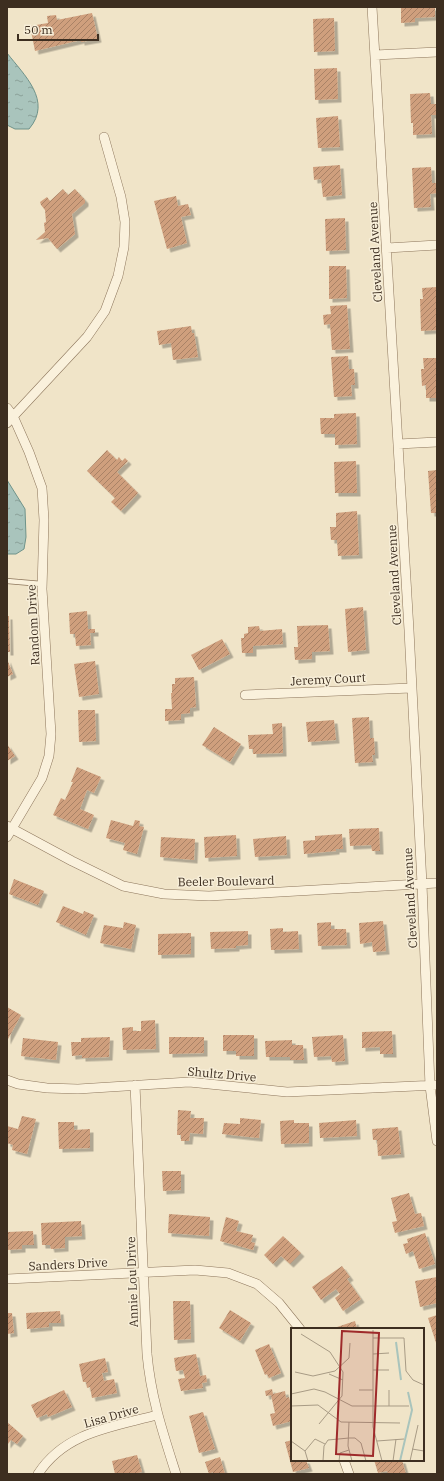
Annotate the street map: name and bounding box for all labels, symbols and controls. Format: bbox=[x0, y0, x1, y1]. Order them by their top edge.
scale bar bbox=[18, 16, 98, 42]
text: 50 m bbox=[24, 22, 53, 37]
street label: Cleveland Avenue bbox=[365, 201, 385, 303]
street label: Cleveland Avenue bbox=[384, 524, 404, 626]
street label: Random Drive bbox=[23, 584, 43, 666]
street label: Jeremy Court bbox=[290, 670, 366, 688]
street label: Cleveland Avenue bbox=[400, 847, 420, 949]
street label: Beeler Boulevard bbox=[178, 873, 274, 889]
street label: Shultz Drive bbox=[187, 1064, 257, 1084]
street label: Annie Lou Drive bbox=[123, 1236, 141, 1328]
street label: Sanders Drive bbox=[28, 1254, 108, 1274]
inset map bbox=[291, 1328, 424, 1461]
street label: Lisa Drive bbox=[82, 1401, 140, 1431]

